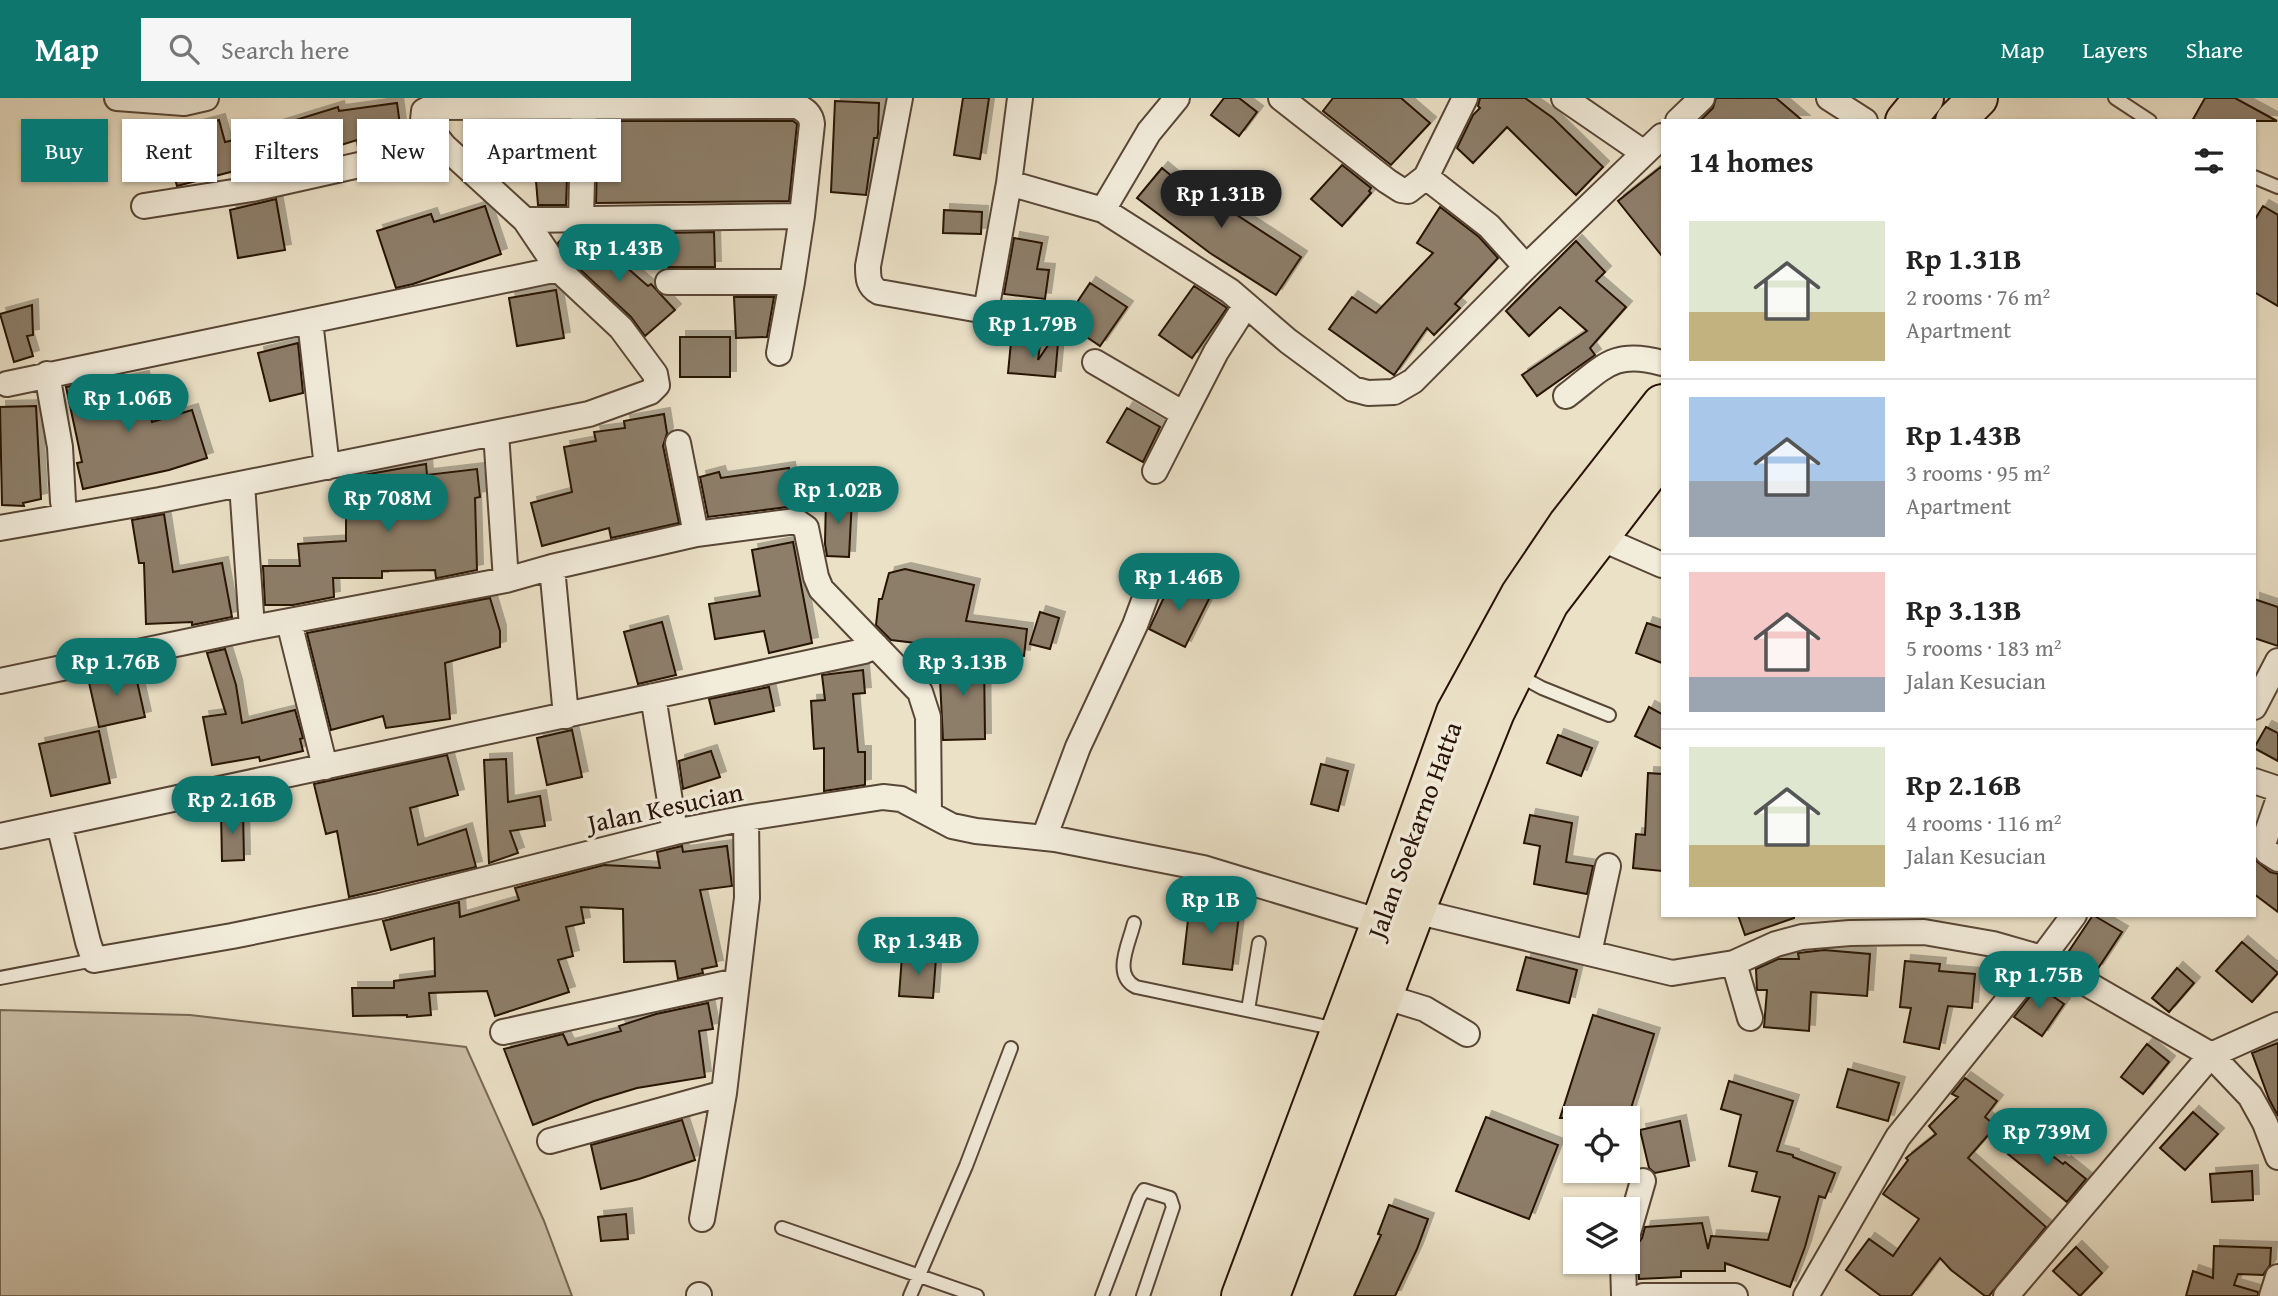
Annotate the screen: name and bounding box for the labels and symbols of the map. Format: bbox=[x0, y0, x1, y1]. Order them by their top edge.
pin: Rp 1.31B bbox=[1149, 170, 1293, 230]
pin: Rp 1.43B bbox=[547, 225, 691, 284]
pin: Rp 1.79B bbox=[961, 300, 1105, 360]
pin: Rp 1.06B bbox=[56, 374, 200, 434]
pin: Rp 1.02B bbox=[766, 466, 910, 526]
pin: Rp 708M bbox=[323, 474, 453, 534]
pin: Rp 1.46B bbox=[1107, 554, 1251, 613]
pin: Rp 1.76B bbox=[44, 638, 188, 698]
pin: Rp 3.13B bbox=[891, 638, 1035, 698]
street label: Jalan Soekarno Hatta bbox=[1356, 715, 1472, 947]
street label: Jalan Kesucian bbox=[581, 771, 747, 843]
pin: Rp 2.16B bbox=[160, 776, 304, 836]
pin: Rp 1B bbox=[1162, 876, 1260, 936]
pin: Rp 1.34B bbox=[846, 918, 990, 977]
pin: Rp 1.75B bbox=[1967, 951, 2111, 1011]
pin: Rp 739M bbox=[1982, 1108, 2112, 1168]

